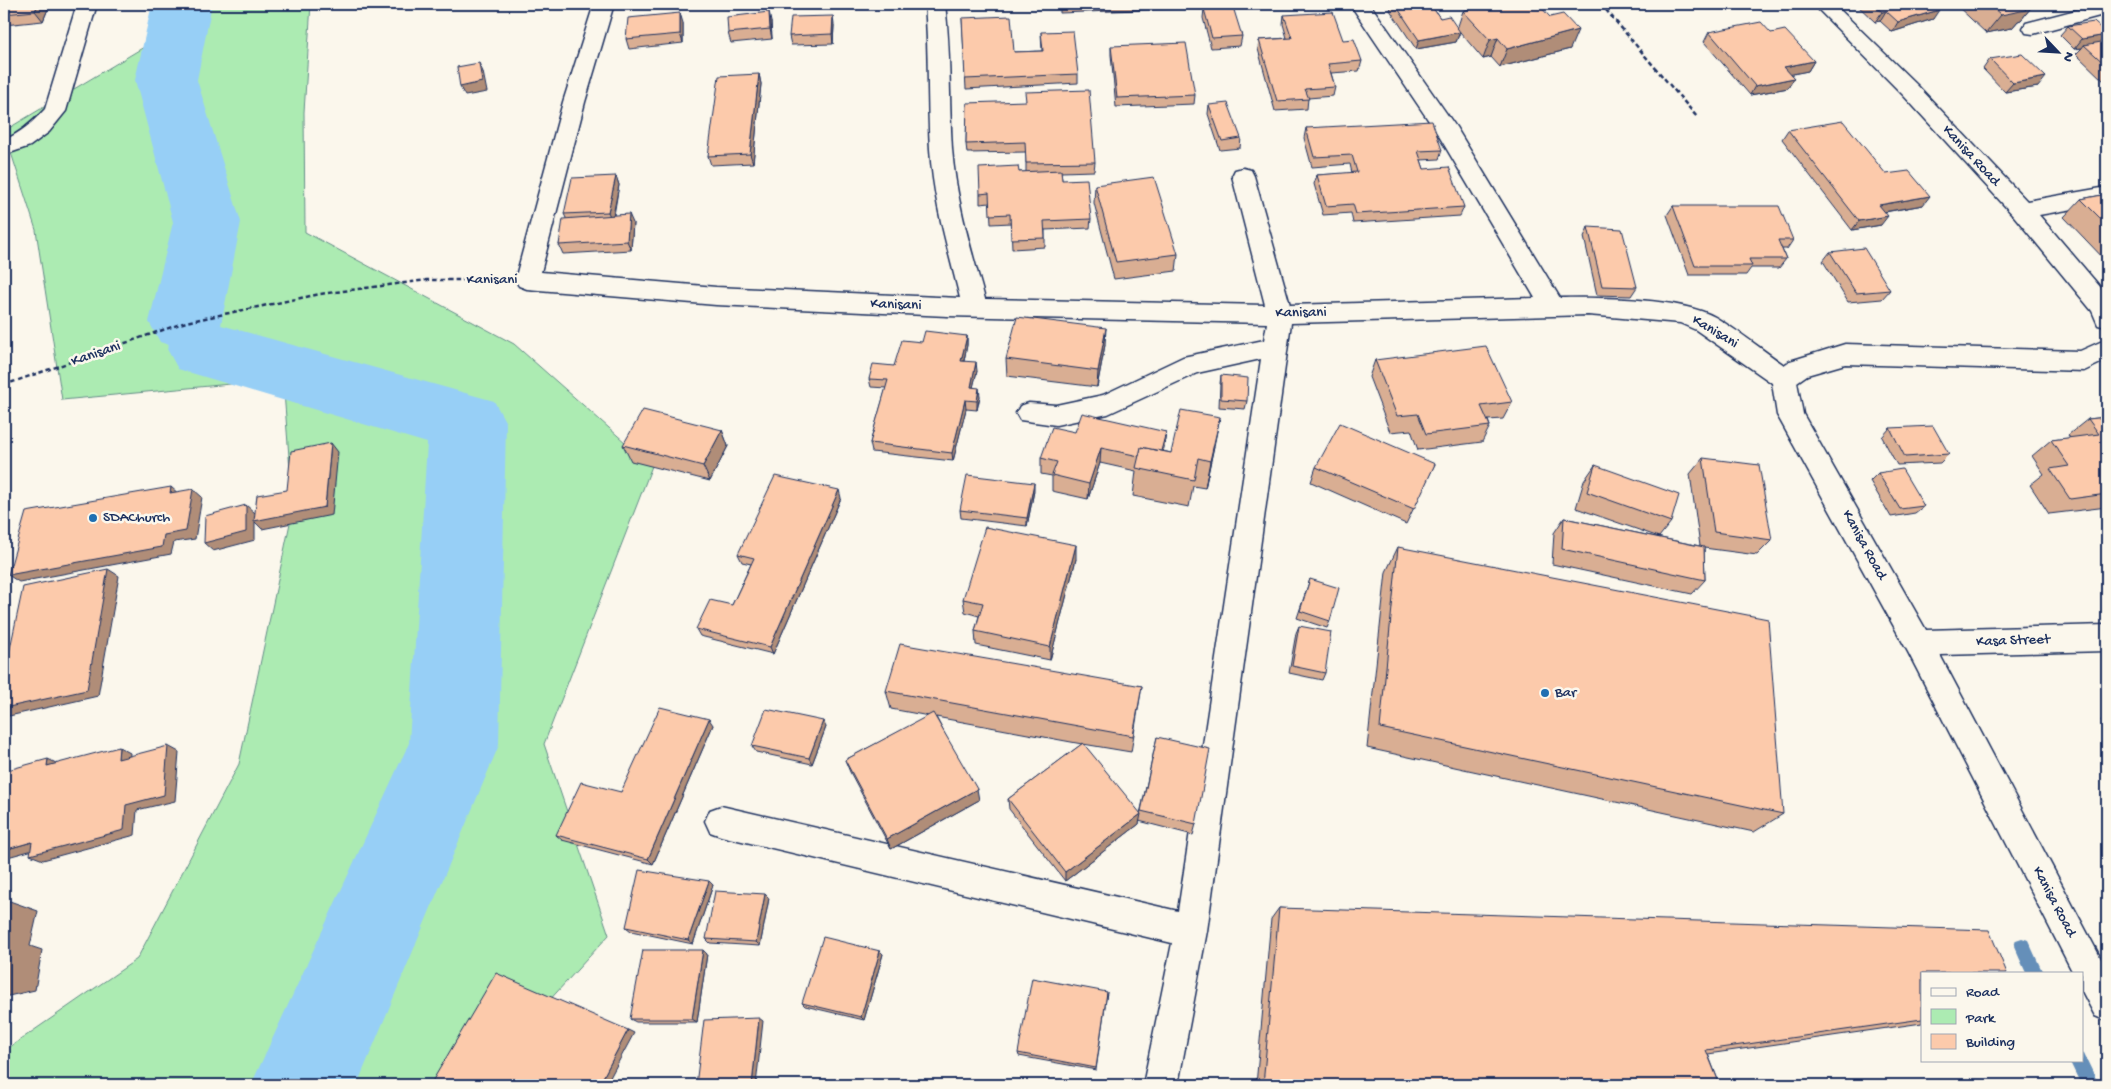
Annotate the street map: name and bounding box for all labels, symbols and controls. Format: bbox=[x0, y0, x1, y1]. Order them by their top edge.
north arrow bbox=[2034, 28, 2084, 78]
text: N bbox=[2058, 49, 2077, 64]
street label: Kanisa Road bbox=[1938, 122, 2005, 191]
street label: Kanisani bbox=[466, 271, 518, 289]
street label: Kanisani bbox=[870, 295, 922, 315]
street label: Kanisani bbox=[1275, 304, 1327, 322]
street label: Kanisani bbox=[1688, 311, 1742, 353]
street label: Kanisani bbox=[69, 337, 123, 371]
street label: Kanisa Road bbox=[1837, 507, 1891, 584]
place label: SDAChurch bbox=[103, 509, 170, 527]
marker: SDAChurch bbox=[87, 512, 99, 524]
street label: Kasa Street bbox=[1976, 631, 2052, 651]
place label: Bar bbox=[1554, 684, 1578, 702]
marker: Bar bbox=[1539, 687, 1551, 699]
street label: Kanisa Road bbox=[2028, 864, 2081, 941]
legend bbox=[1921, 972, 2084, 1062]
text: Road bbox=[1966, 984, 2000, 1002]
text: Park bbox=[1965, 1010, 1996, 1028]
text: Building bbox=[1965, 1034, 2015, 1052]

